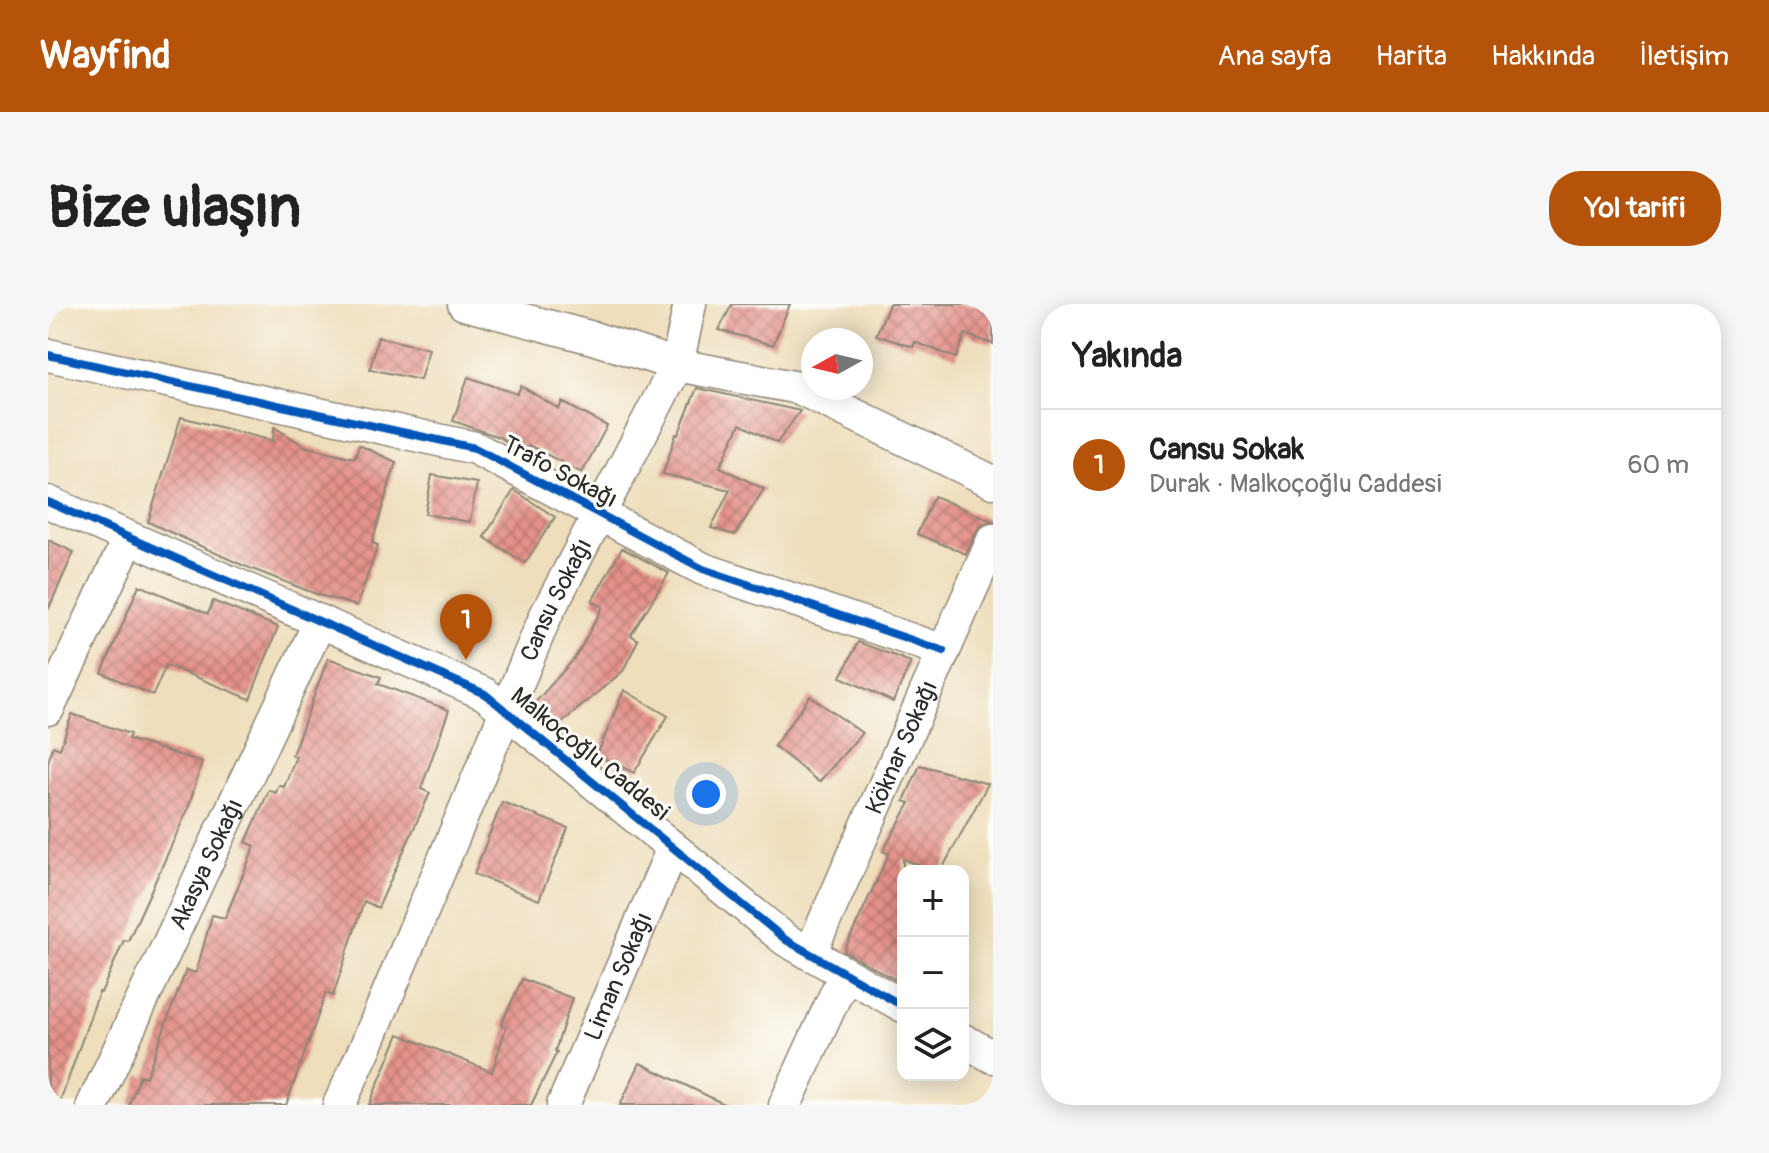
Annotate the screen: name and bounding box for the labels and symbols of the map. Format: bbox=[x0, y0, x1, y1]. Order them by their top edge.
north arrow bbox=[801, 328, 873, 400]
street label: Trafo Sokağı bbox=[498, 430, 622, 514]
street label: Cansu Sokağı bbox=[514, 533, 598, 665]
pin: 1 bbox=[440, 594, 492, 660]
street label: Köknar Sokağı bbox=[859, 676, 944, 819]
street label: Malkoçoğlu Caddesi bbox=[505, 681, 675, 827]
your location bbox=[686, 774, 726, 814]
street label: Akasya Sokağı bbox=[163, 794, 249, 934]
street label: Liman Sokağı bbox=[578, 908, 658, 1045]

